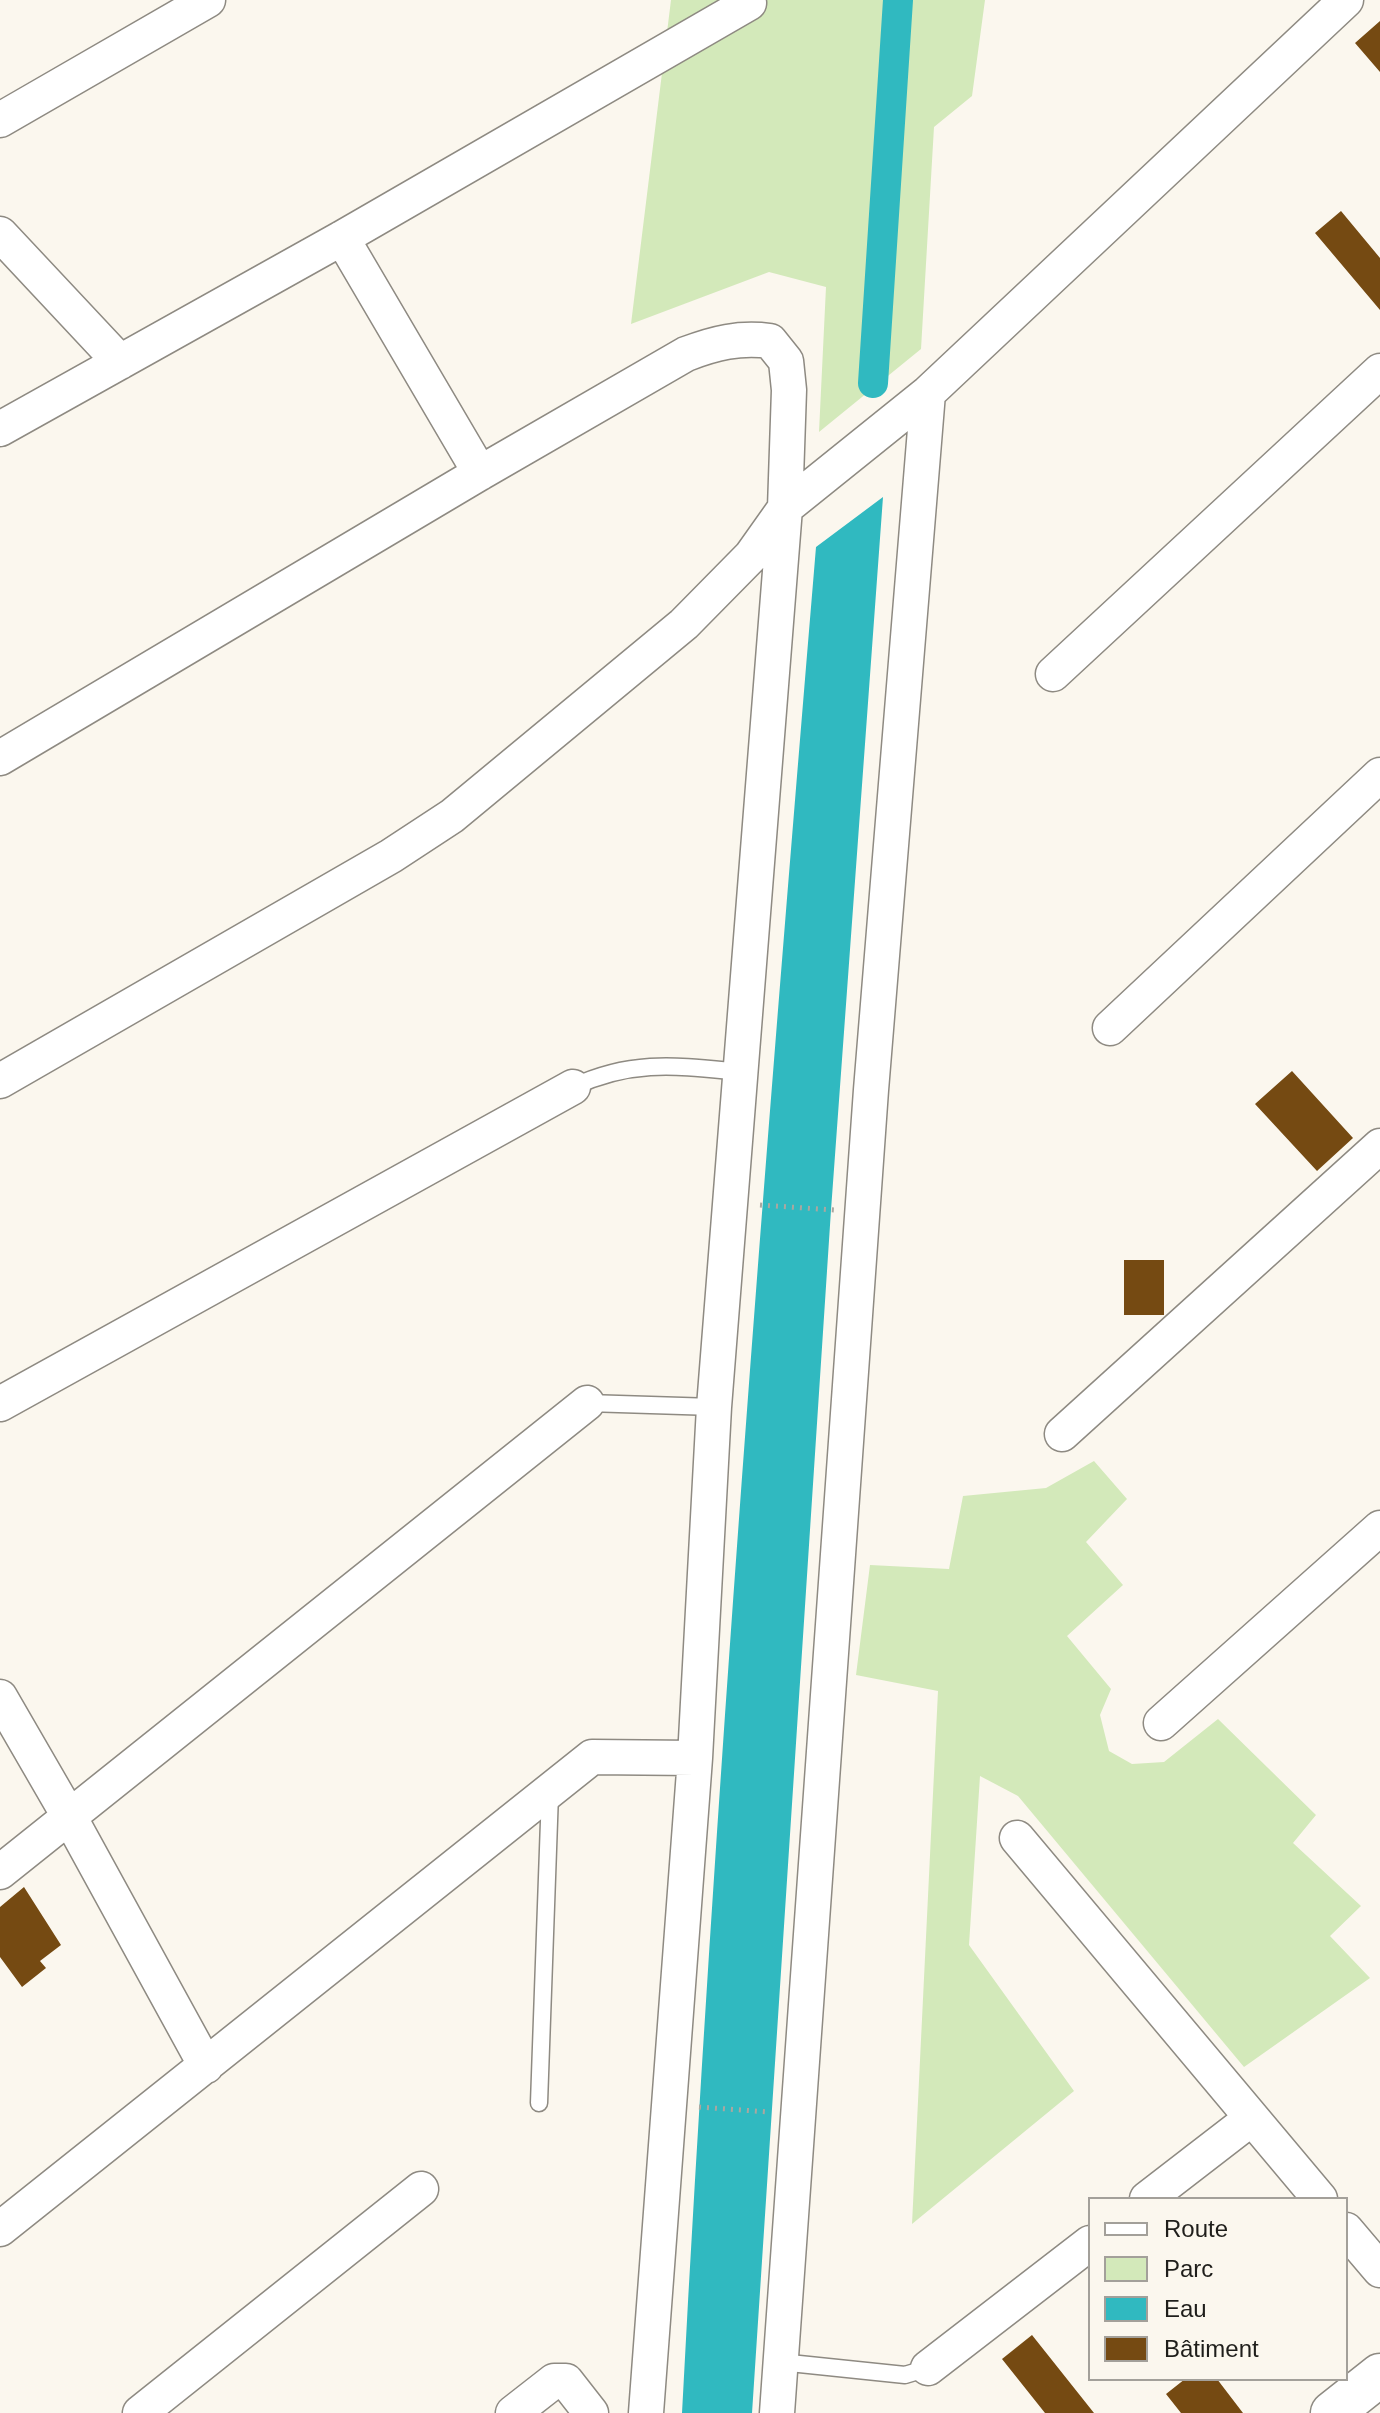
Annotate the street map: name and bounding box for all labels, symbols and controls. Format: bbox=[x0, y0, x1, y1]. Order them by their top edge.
legend bbox=[1088, 2197, 1348, 2381]
text: Route bbox=[1164, 2215, 1228, 2242]
text: Parc bbox=[1164, 2255, 1213, 2282]
text: Eau bbox=[1164, 2295, 1207, 2322]
text: Bâtiment bbox=[1164, 2335, 1259, 2362]

